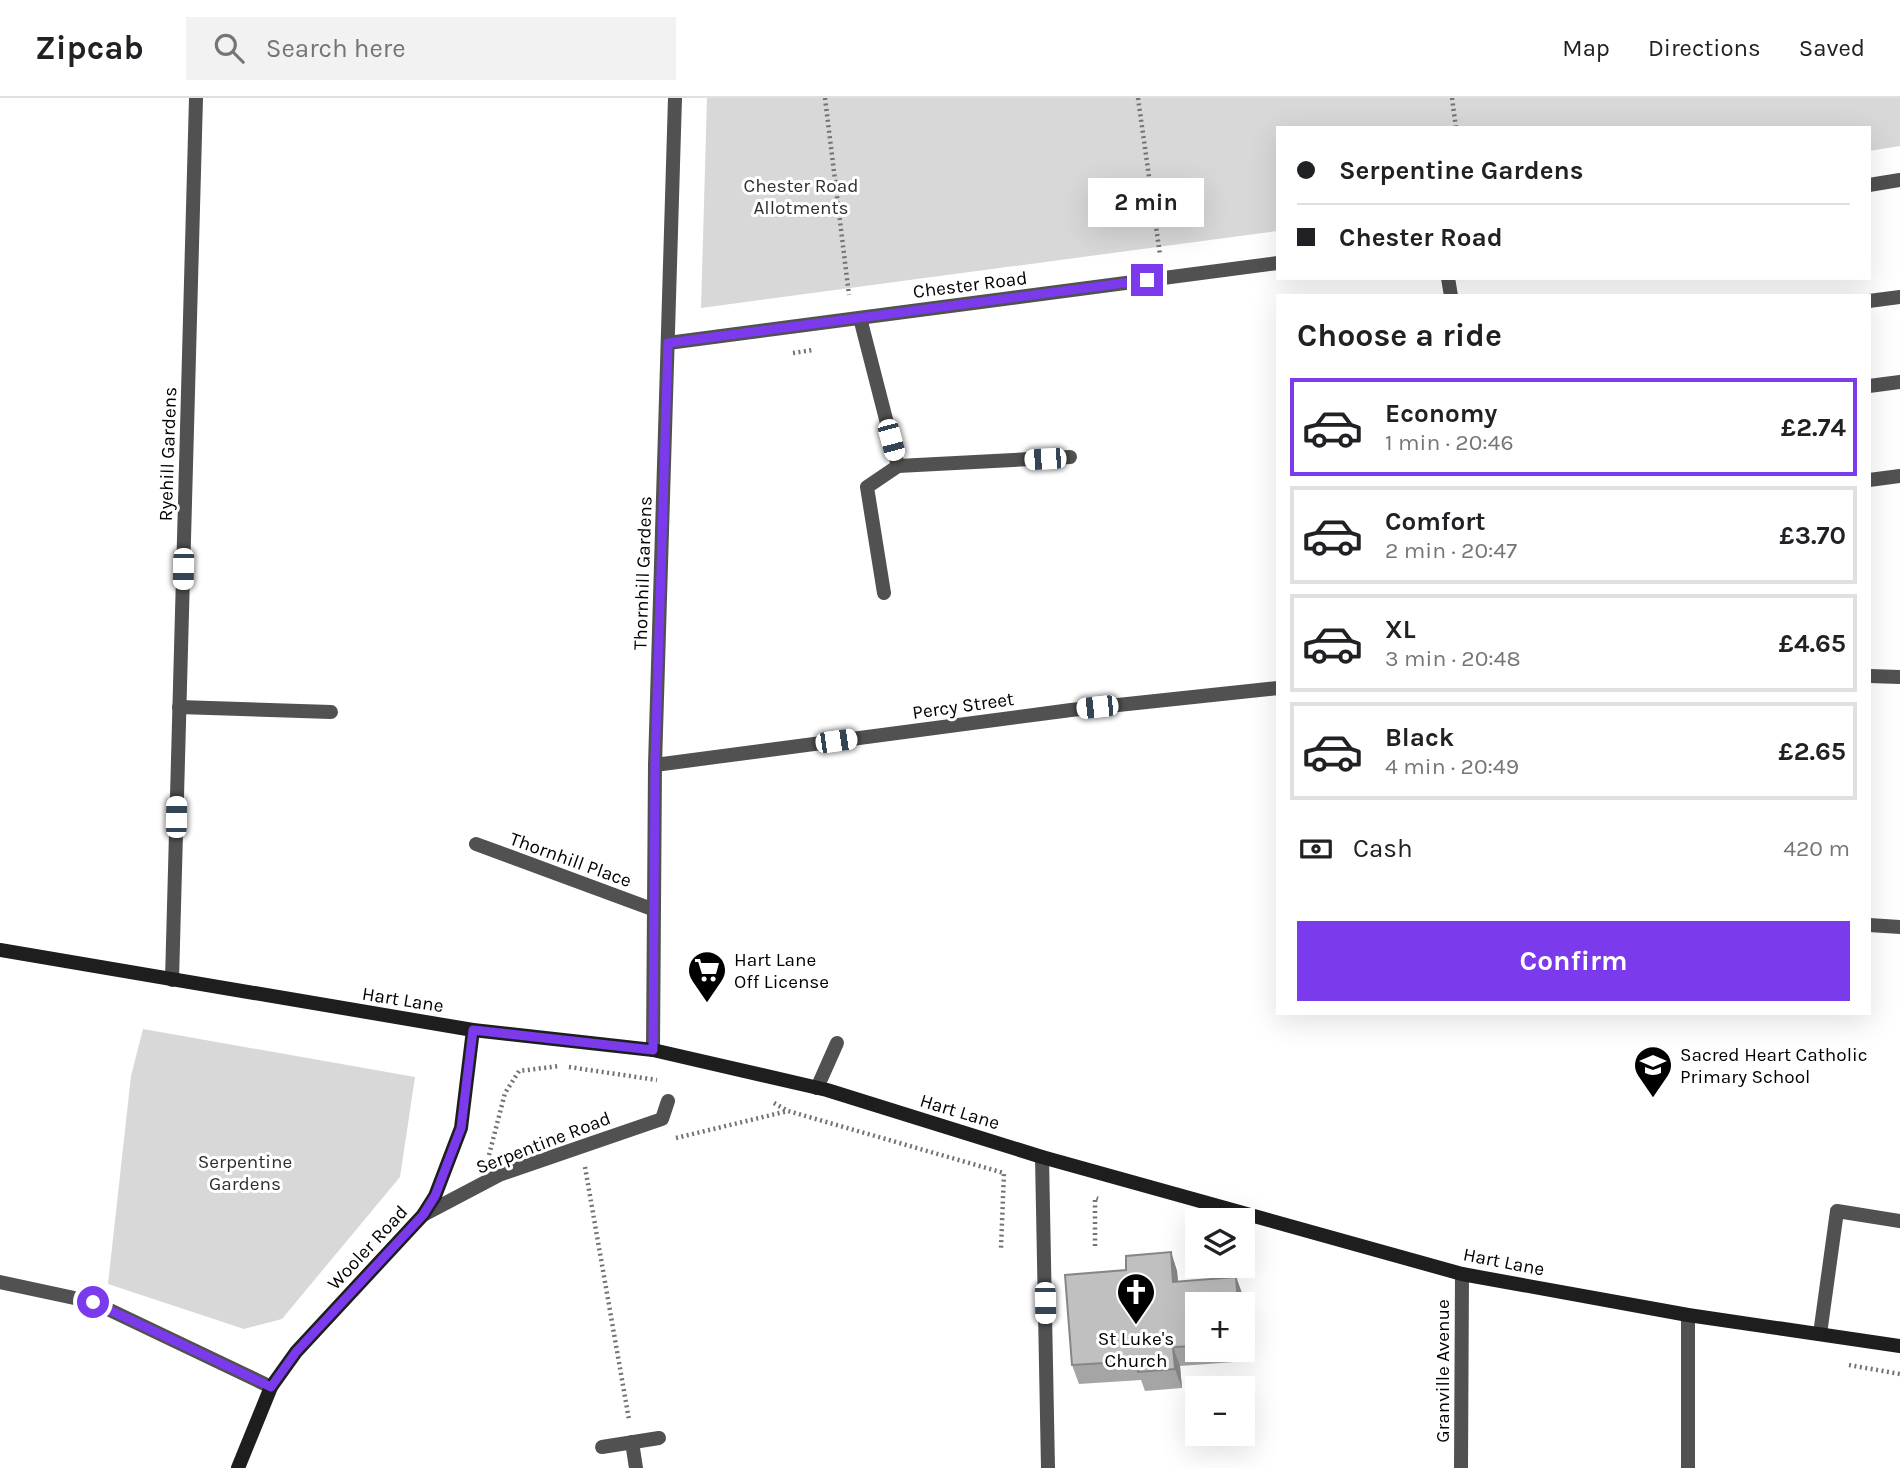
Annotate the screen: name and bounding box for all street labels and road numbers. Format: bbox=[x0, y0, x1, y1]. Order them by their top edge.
street label: Chester Road bbox=[912, 267, 1028, 303]
street label: Ryehill Gardens bbox=[155, 386, 181, 522]
street label: Thornhill Gardens bbox=[629, 496, 657, 650]
street label: Percy Street bbox=[911, 688, 1015, 724]
street label: Thornhill Place bbox=[507, 828, 634, 892]
street label: Hart Lane bbox=[360, 983, 445, 1017]
street label: Hart Lane bbox=[917, 1089, 1002, 1135]
street label: Serpentine Road bbox=[473, 1107, 614, 1179]
street label: Wooler Road bbox=[323, 1201, 412, 1294]
street label: Hart Lane bbox=[1461, 1243, 1546, 1281]
street label: Granville Avenue bbox=[1432, 1299, 1454, 1443]

